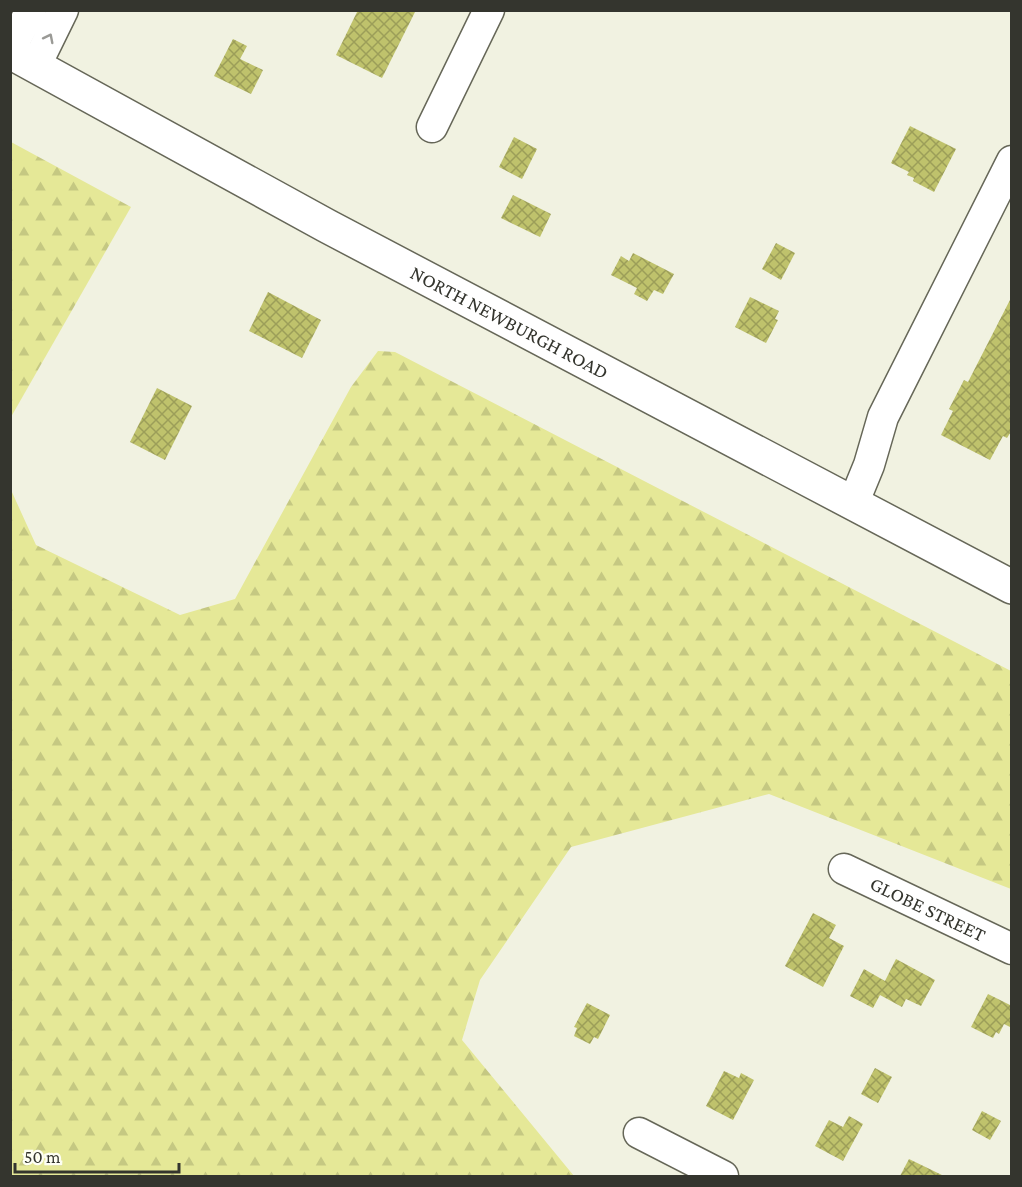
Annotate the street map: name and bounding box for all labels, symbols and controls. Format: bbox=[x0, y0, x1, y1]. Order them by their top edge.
one-way arrow bbox=[42, 33, 54, 44]
street label: NORTH NEWBURGH ROAD bbox=[407, 261, 612, 383]
street label: GLOBE STREET bbox=[867, 872, 989, 946]
scale bar bbox=[15, 1136, 178, 1174]
text: 50 m bbox=[24, 1147, 61, 1167]

